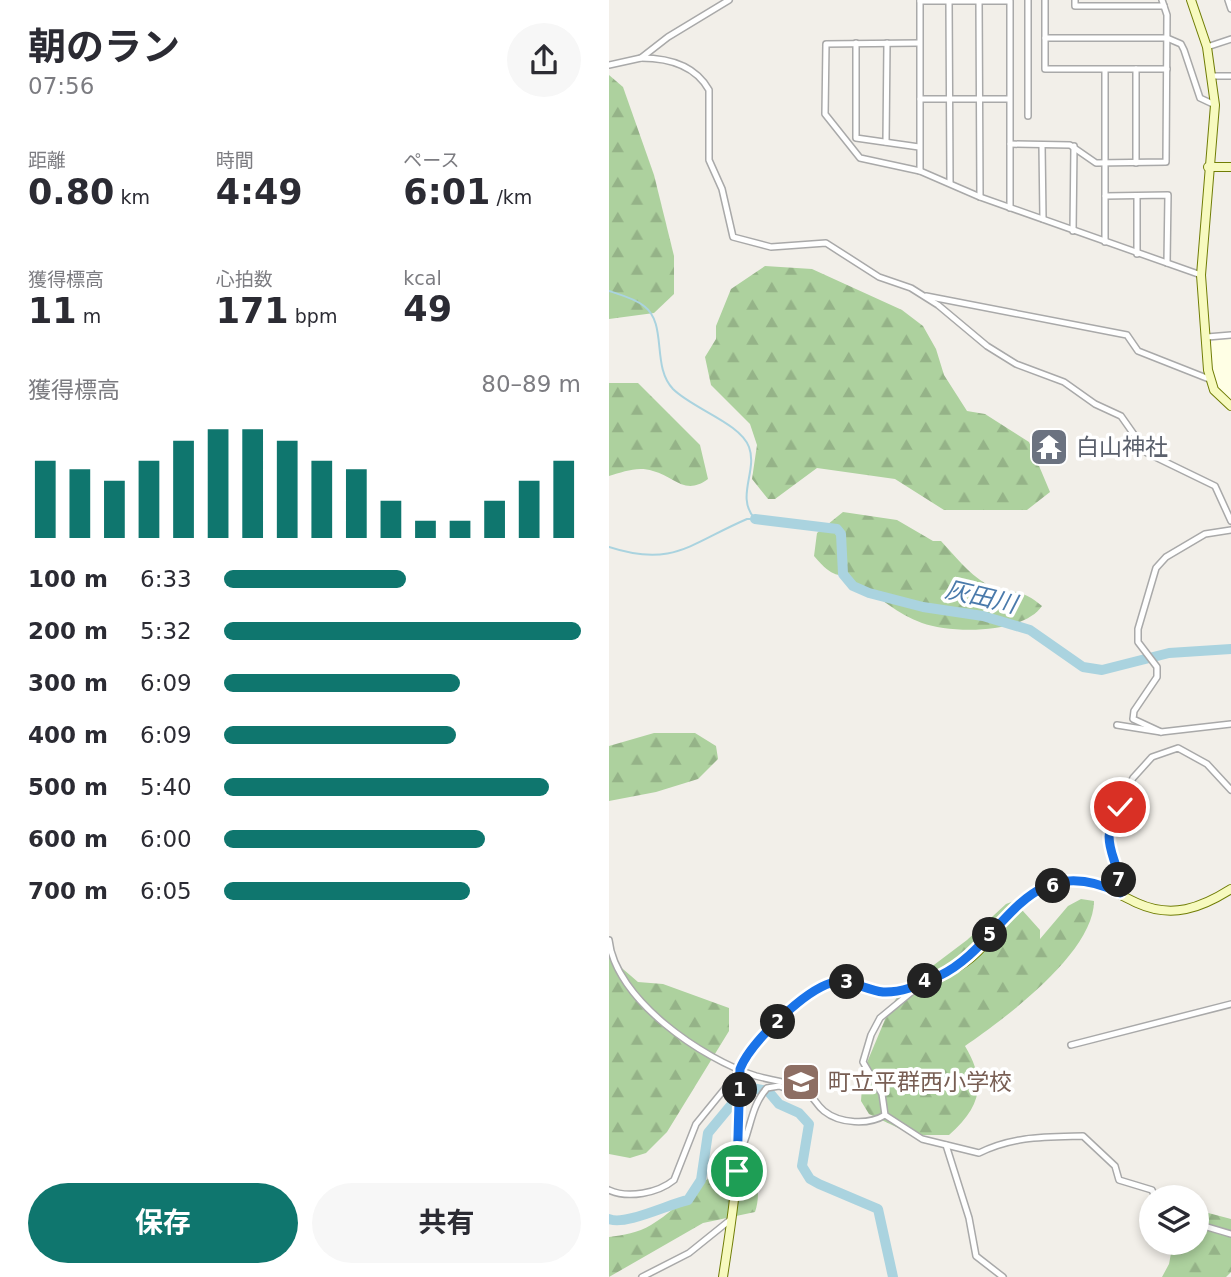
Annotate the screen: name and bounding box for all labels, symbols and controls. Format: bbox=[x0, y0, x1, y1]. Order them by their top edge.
button: share bbox=[507, 23, 581, 97]
text: 朝のラン bbox=[28, 25, 180, 69]
text: 07:56 bbox=[28, 73, 94, 99]
text: 距離 bbox=[28, 149, 66, 171]
text: 時間 bbox=[216, 149, 254, 171]
text: ペース bbox=[403, 149, 459, 171]
text: 0.80 bbox=[28, 172, 114, 212]
text: 4:49 bbox=[216, 172, 303, 212]
text: 6:01 bbox=[403, 172, 490, 212]
text: km bbox=[114, 186, 150, 208]
text: /km bbox=[490, 186, 532, 208]
text: kcal bbox=[403, 267, 442, 289]
text: 獲得標高 bbox=[28, 268, 104, 290]
text: 心拍数 bbox=[216, 268, 273, 290]
text: 49 bbox=[403, 289, 452, 329]
text: 11 bbox=[28, 291, 77, 331]
text: 171 bbox=[216, 291, 289, 331]
text: m bbox=[77, 305, 101, 327]
text: bpm bbox=[289, 305, 337, 327]
text: 80–89 m bbox=[481, 371, 581, 397]
text: 獲得標高 bbox=[28, 377, 120, 403]
temple icon: 白山神社 bbox=[1028, 426, 1070, 468]
place label: 白山神社 bbox=[1076, 434, 1168, 460]
text: 100 m bbox=[28, 566, 108, 592]
text: 6:33 bbox=[140, 566, 192, 592]
water label: 灰田川 bbox=[943, 575, 1022, 619]
text: 200 m bbox=[28, 618, 108, 644]
text: 5:32 bbox=[140, 618, 192, 644]
text: 300 m bbox=[28, 670, 108, 696]
text: 6:09 bbox=[140, 670, 192, 696]
text: 400 m bbox=[28, 722, 108, 748]
text: 6:09 bbox=[140, 722, 192, 748]
text: 500 m bbox=[28, 774, 108, 800]
text: 5:40 bbox=[140, 774, 192, 800]
pin bbox=[1090, 777, 1150, 837]
icon: check bbox=[1101, 788, 1139, 826]
text: 600 m bbox=[28, 826, 108, 852]
text: 6:00 bbox=[140, 826, 192, 852]
pin: 7 bbox=[1101, 862, 1137, 898]
pin: 6 bbox=[1035, 868, 1071, 903]
text: 7 bbox=[1112, 868, 1125, 890]
text: 6 bbox=[1046, 874, 1059, 896]
text: 700 m bbox=[28, 878, 108, 904]
text: 6:05 bbox=[140, 878, 192, 904]
pin: 5 bbox=[973, 918, 1007, 953]
text: 5 bbox=[983, 923, 996, 945]
pin: 3 bbox=[829, 964, 865, 1000]
pin: 4 bbox=[907, 964, 943, 998]
text: 4 bbox=[918, 969, 931, 991]
text: 3 bbox=[840, 970, 853, 992]
pin: 2 bbox=[761, 1004, 795, 1040]
text: 2 bbox=[771, 1010, 784, 1032]
school or university icon: 町立平群西小学校 bbox=[780, 1061, 822, 1103]
place label: 町立平群西小学校 bbox=[828, 1069, 1012, 1095]
pin: 1 bbox=[723, 1072, 757, 1108]
text: 1 bbox=[733, 1078, 746, 1100]
pin bbox=[707, 1141, 767, 1201]
icon: arrive bbox=[718, 1152, 756, 1190]
button: 保存 bbox=[28, 1183, 298, 1263]
button: 共有 bbox=[312, 1183, 581, 1263]
map controls bbox=[1139, 1185, 1209, 1255]
button: layers bbox=[1139, 1185, 1209, 1255]

